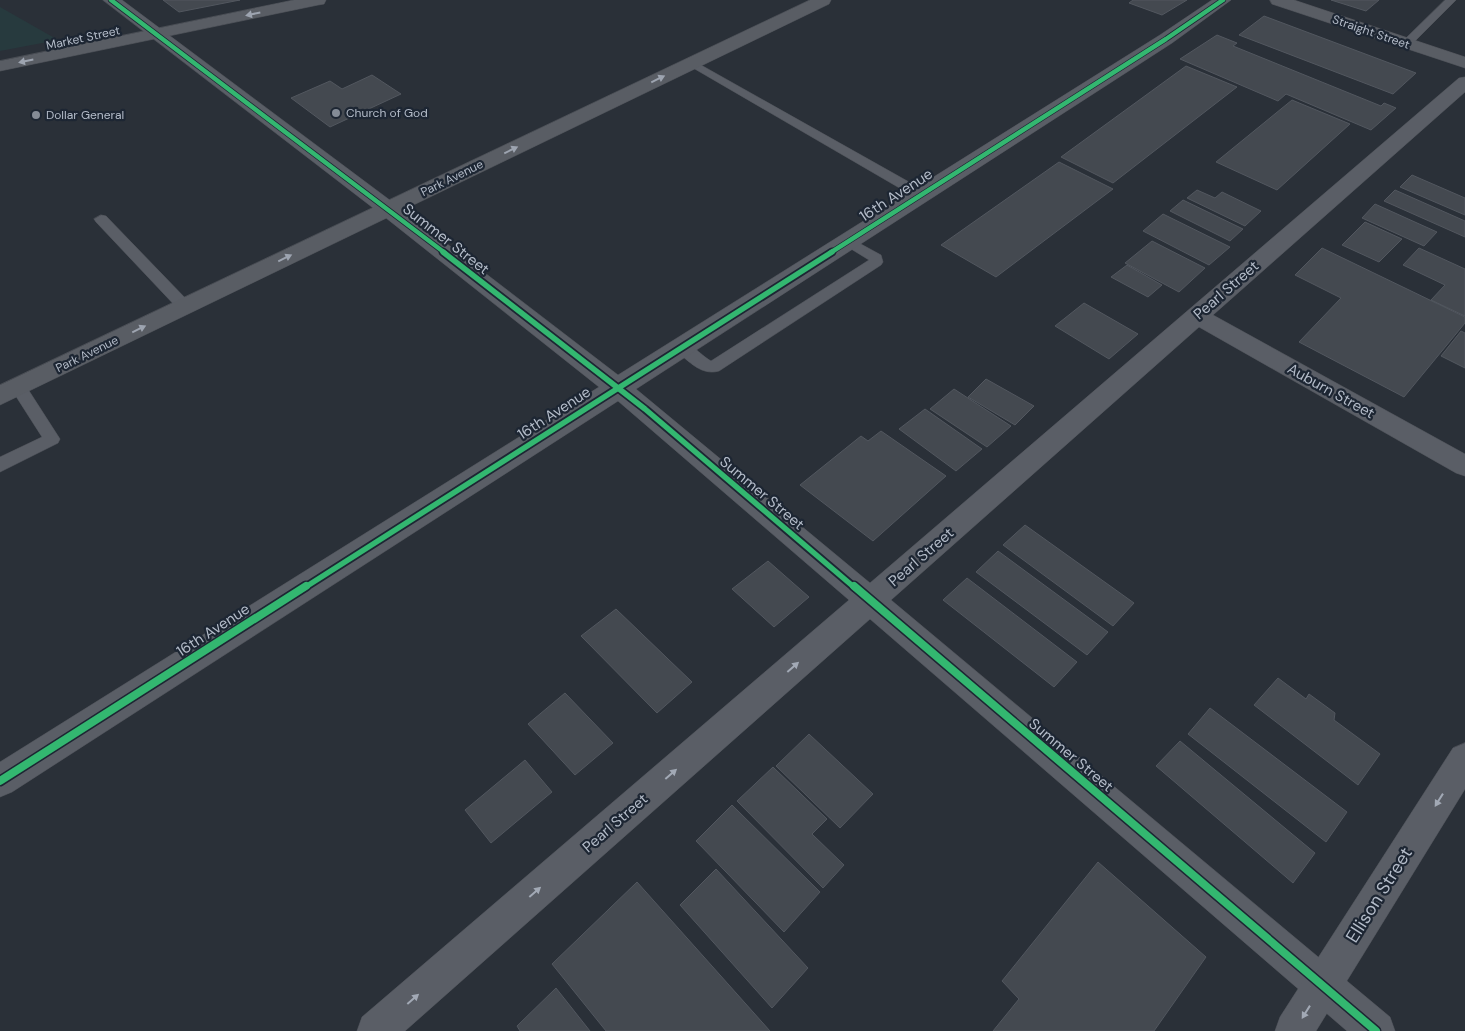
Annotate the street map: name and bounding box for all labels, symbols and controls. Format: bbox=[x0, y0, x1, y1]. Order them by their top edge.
one-way arrow bbox=[245, 10, 261, 18]
street label: Straight Street bbox=[1330, 11, 1412, 53]
street label: Market Street bbox=[45, 22, 122, 54]
one-way arrow bbox=[18, 57, 33, 65]
one-way arrow bbox=[651, 75, 665, 83]
place label: Church of God bbox=[346, 105, 428, 121]
place label: Dollar General bbox=[46, 107, 124, 123]
marker: Church of God bbox=[330, 107, 342, 119]
marker: Dollar General bbox=[30, 109, 42, 121]
one-way arrow bbox=[504, 146, 518, 154]
street label: Park Avenue bbox=[418, 156, 486, 200]
street label: 16th Avenue bbox=[856, 164, 936, 226]
street label: Summer Street bbox=[399, 199, 493, 279]
one-way arrow bbox=[278, 254, 292, 262]
street label: Pearl Street bbox=[1189, 256, 1263, 324]
one-way arrow bbox=[131, 325, 146, 333]
street label: Park Avenue bbox=[53, 332, 121, 376]
street label: Auburn Street bbox=[1284, 359, 1378, 423]
street label: 16th Avenue bbox=[514, 382, 594, 444]
street label: Summer Street bbox=[716, 452, 809, 534]
street label: Pearl Street bbox=[884, 523, 958, 591]
street label: 16th Avenue bbox=[173, 599, 253, 661]
one-way arrow bbox=[787, 662, 800, 673]
street label: Summer Street bbox=[1025, 714, 1118, 796]
one-way arrow bbox=[664, 768, 676, 780]
street label: Pearl Street bbox=[578, 789, 652, 857]
one-way arrow bbox=[1434, 793, 1444, 807]
street label: Ellison Street bbox=[1340, 843, 1418, 947]
one-way arrow bbox=[529, 887, 542, 898]
one-way arrow bbox=[406, 993, 418, 1005]
one-way arrow bbox=[1301, 1005, 1311, 1018]

